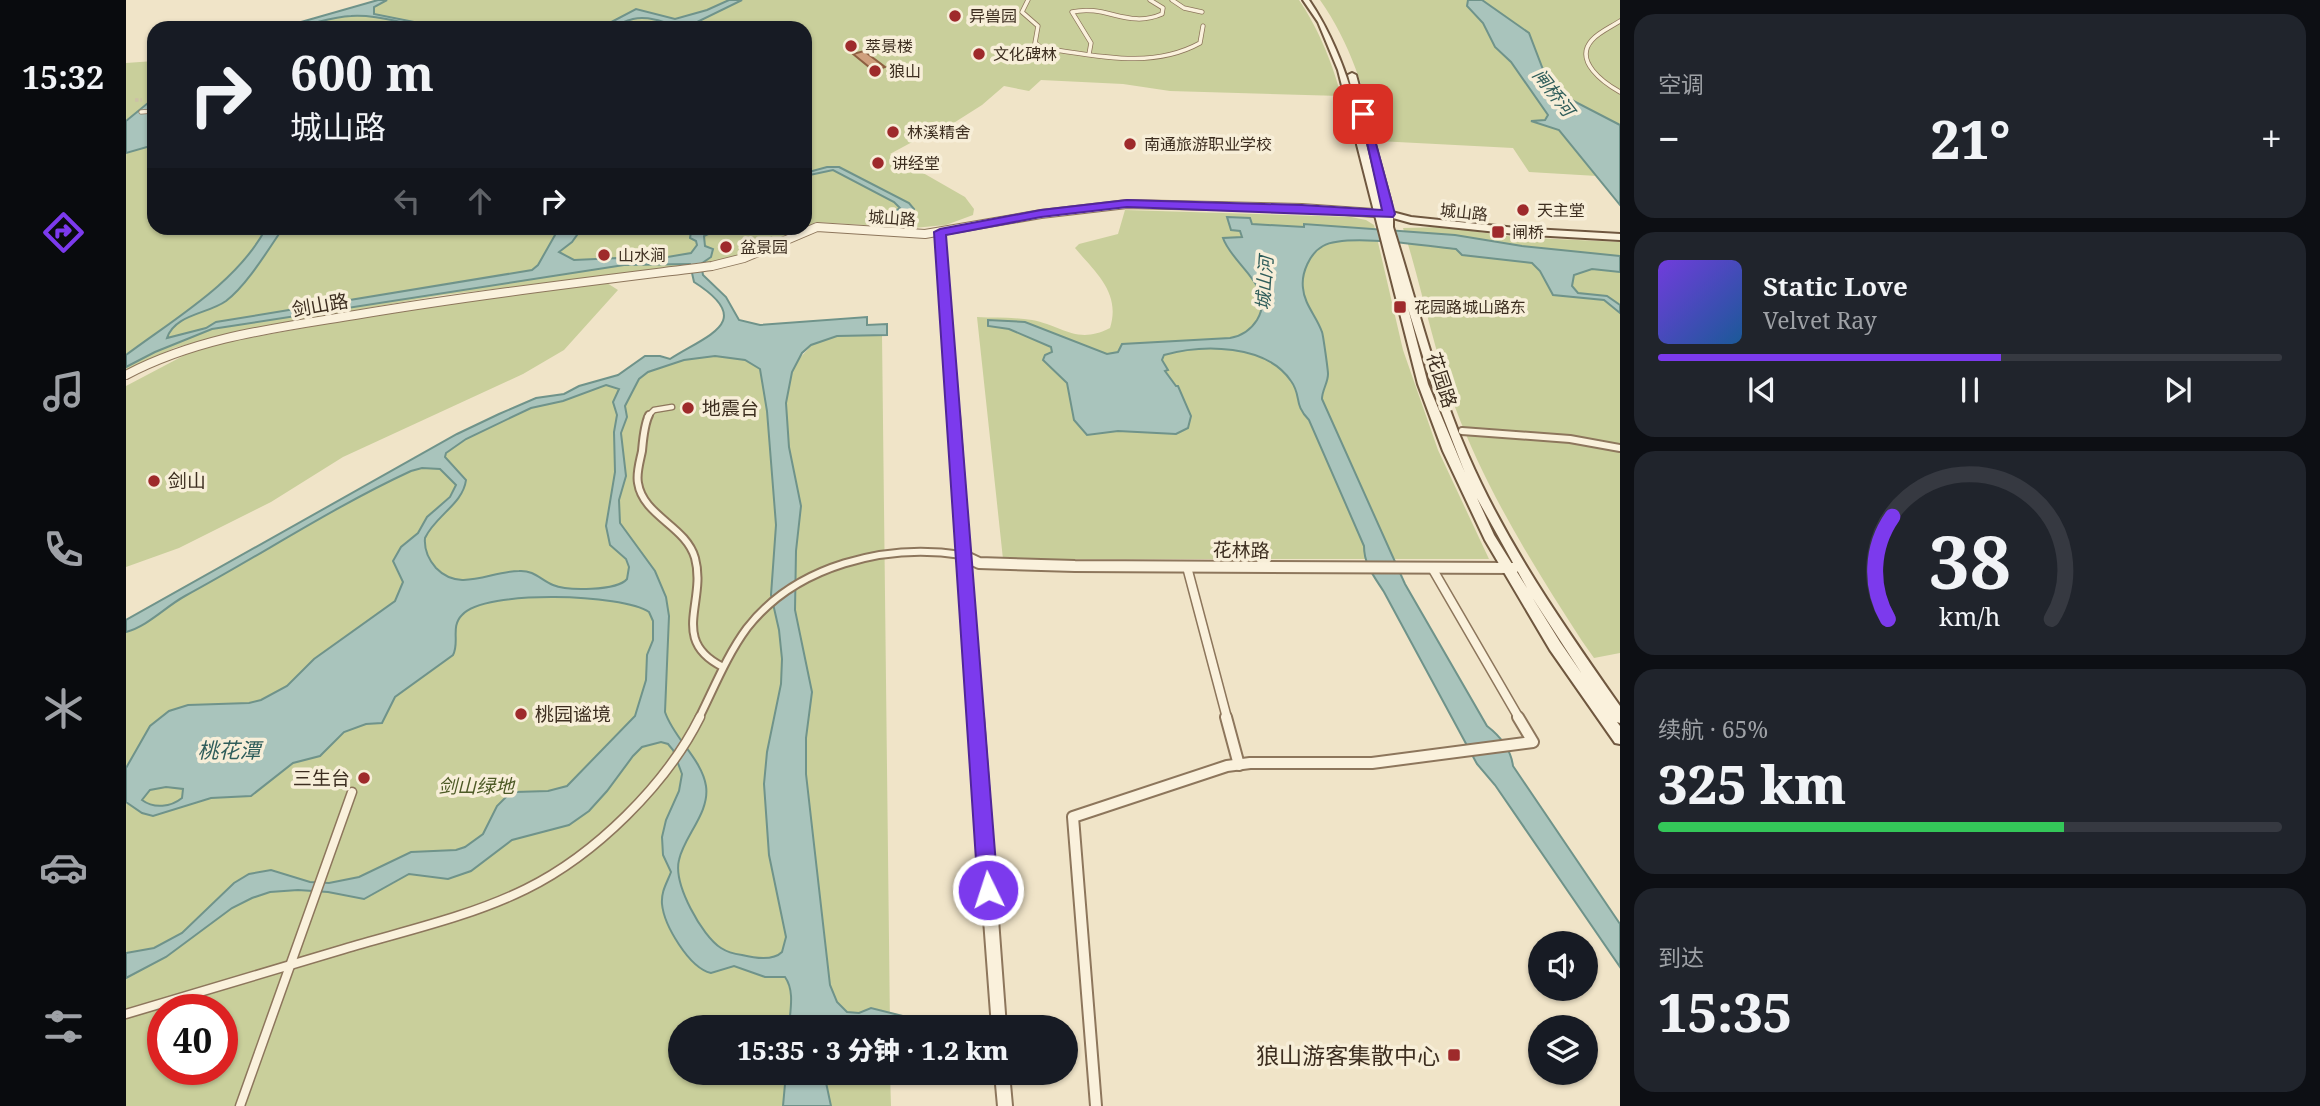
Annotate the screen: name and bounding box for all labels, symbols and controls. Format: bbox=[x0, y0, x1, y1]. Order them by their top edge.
place label: 异兽园 bbox=[969, 5, 1017, 27]
marker: 异兽园 bbox=[947, 8, 963, 24]
place label: 萃景楼 bbox=[865, 35, 913, 57]
marker: 萃景楼 bbox=[843, 38, 859, 54]
text: 600 m bbox=[290, 39, 434, 105]
place label: 文化碑林 bbox=[993, 43, 1057, 65]
marker: 文化碑林 bbox=[971, 46, 987, 62]
icon: right bbox=[175, 49, 266, 140]
text: 15:32 bbox=[22, 55, 104, 98]
place label: 狼山 bbox=[889, 60, 921, 82]
marker: 狼山 bbox=[867, 63, 883, 79]
water label: 闸桥河 bbox=[1528, 63, 1582, 123]
text: 空调 bbox=[1658, 68, 1704, 100]
pin bbox=[1333, 84, 1393, 144]
icon: arrive bbox=[1344, 95, 1382, 133]
text: 21° bbox=[1930, 103, 2010, 174]
text: 城山路 bbox=[290, 105, 386, 148]
text: − bbox=[1658, 112, 1680, 164]
text: + bbox=[2261, 112, 2282, 164]
place label: 林溪精舍 bbox=[907, 121, 971, 143]
marker: 林溪精舍 bbox=[885, 124, 901, 140]
place label: 南通旅游职业学校 bbox=[1144, 133, 1272, 155]
marker: 南通旅游职业学校 bbox=[1122, 136, 1138, 152]
place label: 讲经堂 bbox=[892, 152, 940, 174]
marker: 讲经堂 bbox=[870, 155, 886, 171]
icon: left bbox=[388, 182, 426, 220]
icon: ahead bbox=[461, 182, 499, 220]
icon: right bbox=[534, 182, 572, 220]
street label: 城山路 bbox=[1439, 199, 1489, 225]
place label: 天主堂 bbox=[1537, 199, 1585, 221]
marker: 天主堂 bbox=[1515, 202, 1531, 218]
street label: 城山路 bbox=[867, 205, 917, 231]
icon: directions bbox=[39, 208, 88, 257]
place label: 闸桥 bbox=[1512, 221, 1544, 243]
marker: 闸桥 bbox=[1490, 224, 1506, 240]
place label: 盆景园 bbox=[740, 236, 788, 258]
marker: 盆景园 bbox=[718, 239, 734, 255]
place label: 山水涧 bbox=[618, 244, 666, 266]
marker: 山水涧 bbox=[596, 247, 612, 263]
water label: 城山河 bbox=[1250, 252, 1278, 311]
text: Static Love bbox=[1763, 268, 1908, 304]
street label: 剑山路 bbox=[290, 287, 350, 323]
place label: 花园路城山路东 bbox=[1414, 296, 1526, 318]
marker: 花园路城山路东 bbox=[1392, 299, 1408, 315]
text: Velvet Ray bbox=[1763, 304, 1877, 336]
street label: 花园路 bbox=[1421, 349, 1463, 411]
icon: music bbox=[39, 367, 88, 416]
icon: previous bbox=[1743, 371, 1781, 409]
icon: pause bbox=[1951, 371, 1989, 409]
icon: next bbox=[2159, 371, 2197, 409]
place label: 地震台 bbox=[702, 395, 759, 421]
marker: 地震台 bbox=[680, 400, 696, 416]
place label: 剑山 bbox=[168, 468, 206, 494]
marker: 剑山 bbox=[146, 473, 162, 489]
text: 38 bbox=[1929, 511, 2011, 610]
icon: phone bbox=[39, 525, 88, 574]
street label: 花林路 bbox=[1212, 537, 1270, 563]
text: km/h bbox=[1939, 599, 2001, 633]
icon: climate bbox=[39, 684, 88, 733]
place label: 桃园谧境 bbox=[535, 701, 611, 727]
marker: 桃园谧境 bbox=[513, 706, 529, 722]
text: 续航 · 65% bbox=[1658, 713, 1768, 745]
water label: 桃花潭 bbox=[198, 736, 264, 764]
text: 325 km bbox=[1658, 748, 1846, 819]
place label: 三生台 bbox=[293, 765, 350, 791]
marker: 三生台 bbox=[356, 770, 372, 786]
park label: 剑山绿地 bbox=[438, 773, 516, 799]
icon: car bbox=[39, 843, 88, 892]
position arrow bbox=[951, 853, 1025, 927]
map controls bbox=[1528, 931, 1598, 1085]
button: sound bbox=[1528, 931, 1598, 1001]
text: 到达 bbox=[1658, 941, 1704, 973]
text: 15:35 bbox=[1658, 976, 1792, 1047]
speed limit sign: 40 bbox=[147, 994, 238, 1085]
icon: filters bbox=[39, 1002, 88, 1051]
button: layers bbox=[1528, 1015, 1598, 1085]
text: 15:35 · 3 分钟 · 1.2 km bbox=[737, 1032, 1009, 1068]
place label: 狼山游客集散中心 bbox=[1256, 1039, 1440, 1071]
marker: 狼山游客集散中心 bbox=[1446, 1047, 1462, 1063]

